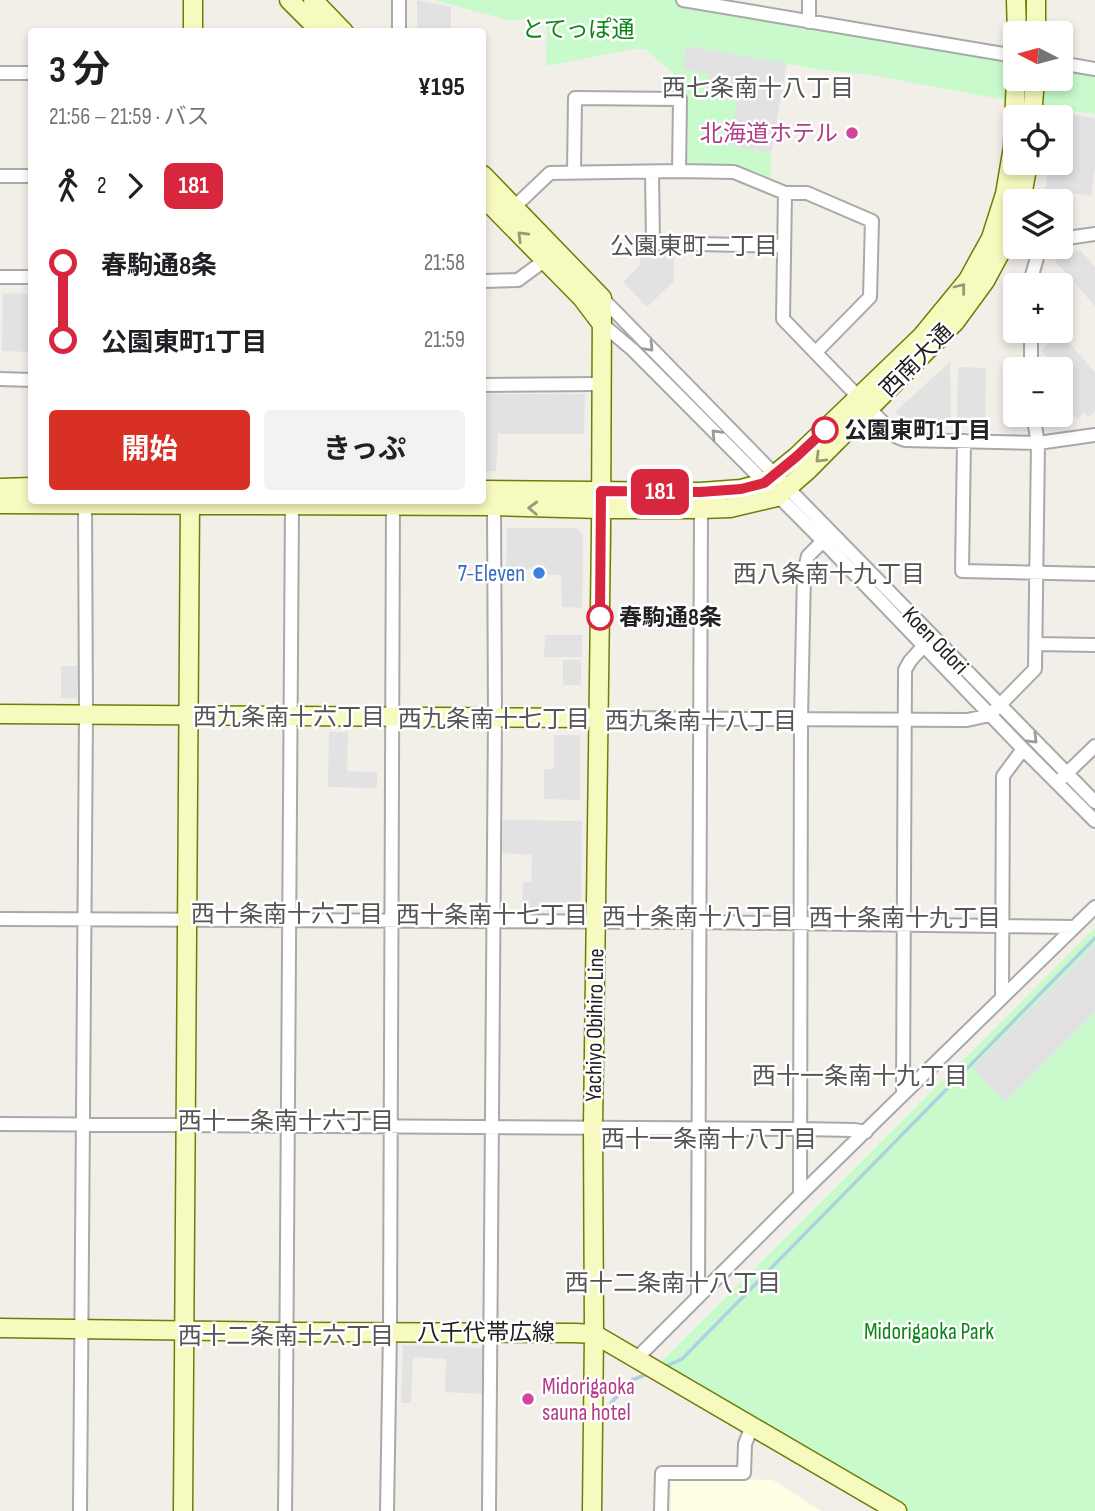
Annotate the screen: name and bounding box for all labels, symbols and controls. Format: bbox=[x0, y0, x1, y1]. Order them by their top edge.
park label: とてっぽ通 bbox=[522, 16, 634, 44]
north arrow bbox=[1003, 21, 1073, 91]
map controls bbox=[1003, 21, 1073, 427]
text: 3 分 bbox=[49, 48, 110, 93]
text: ¥195 bbox=[418, 72, 465, 103]
district label: 西七条南十八丁目 bbox=[662, 74, 854, 103]
text: 21:56 – 21:59 · バス bbox=[49, 103, 210, 131]
button: locate bbox=[1003, 105, 1073, 175]
place label: 北海道ホテル bbox=[700, 120, 838, 148]
marker: 北海道ホテル bbox=[844, 125, 860, 141]
icon: walk bbox=[49, 167, 87, 205]
icon: forward bbox=[116, 167, 154, 205]
text: 181 bbox=[178, 171, 209, 200]
text: 2 bbox=[97, 172, 106, 200]
button: layers bbox=[1003, 189, 1073, 259]
one-way arrow bbox=[518, 232, 530, 244]
district label: 公園東町一丁目 bbox=[610, 232, 778, 261]
text: 21:58 bbox=[424, 249, 465, 277]
text: 春駒通8条 bbox=[101, 251, 217, 282]
button: + bbox=[1003, 273, 1073, 343]
one-way arrow bbox=[952, 283, 965, 296]
street label: 西南大通 bbox=[874, 318, 959, 403]
text: 21:59 bbox=[424, 326, 465, 354]
text: 公園東町1丁目 bbox=[101, 328, 267, 359]
one-way arrow bbox=[641, 338, 654, 351]
button: − bbox=[1003, 357, 1073, 427]
button: 開始 bbox=[49, 410, 250, 490]
button: きっぷ bbox=[264, 410, 465, 490]
marker: 公園東町1丁目 bbox=[812, 417, 838, 443]
place label: 公園東町1丁目 bbox=[844, 417, 991, 445]
one-way arrow bbox=[711, 430, 724, 443]
one-way arrow bbox=[815, 450, 828, 463]
line badge: 181 bbox=[620, 469, 700, 515]
text: 181 bbox=[645, 477, 675, 506]
one-way arrow bbox=[527, 500, 538, 515]
place label: 7-Eleven bbox=[458, 560, 525, 588]
district label: 西八条南十九丁目 bbox=[733, 560, 925, 589]
marker: 7-Eleven bbox=[531, 565, 547, 581]
street label: Koen Odori bbox=[896, 601, 974, 681]
marker: 春駒通8条 bbox=[587, 604, 613, 630]
place label: 春駒通8条 bbox=[619, 604, 722, 632]
district label: 西九条南十六丁目 bbox=[193, 703, 385, 732]
district label: 西九条南十七丁目 bbox=[398, 705, 590, 734]
district label: 西九条南十八丁目 bbox=[605, 707, 797, 736]
one-way arrow bbox=[1025, 731, 1038, 744]
district label: 西十条南十六丁目 bbox=[191, 900, 383, 929]
district label: 西十条南十七丁目 bbox=[396, 901, 588, 930]
district label: 西十条南十八丁目 bbox=[602, 903, 794, 932]
district label: 西十条南十九丁目 bbox=[809, 904, 1001, 933]
street label: Yachiyo Obihiro Line bbox=[580, 948, 610, 1102]
district label: 西十一条南十九丁目 bbox=[752, 1062, 968, 1091]
district label: 西十一条南十六丁目 bbox=[178, 1107, 394, 1136]
district label: 西十一条南十八丁目 bbox=[601, 1125, 817, 1154]
district label: 西十二条南十八丁目 bbox=[565, 1269, 781, 1298]
park label: Midorigaoka Park bbox=[864, 1318, 994, 1346]
street label: 八千代帯広線 bbox=[417, 1319, 555, 1347]
district label: 西十二条南十六丁目 bbox=[178, 1322, 394, 1351]
place label: Midorigaoka sauna hotel bbox=[542, 1373, 635, 1427]
marker: Midorigaoka sauna hotel bbox=[520, 1391, 536, 1407]

